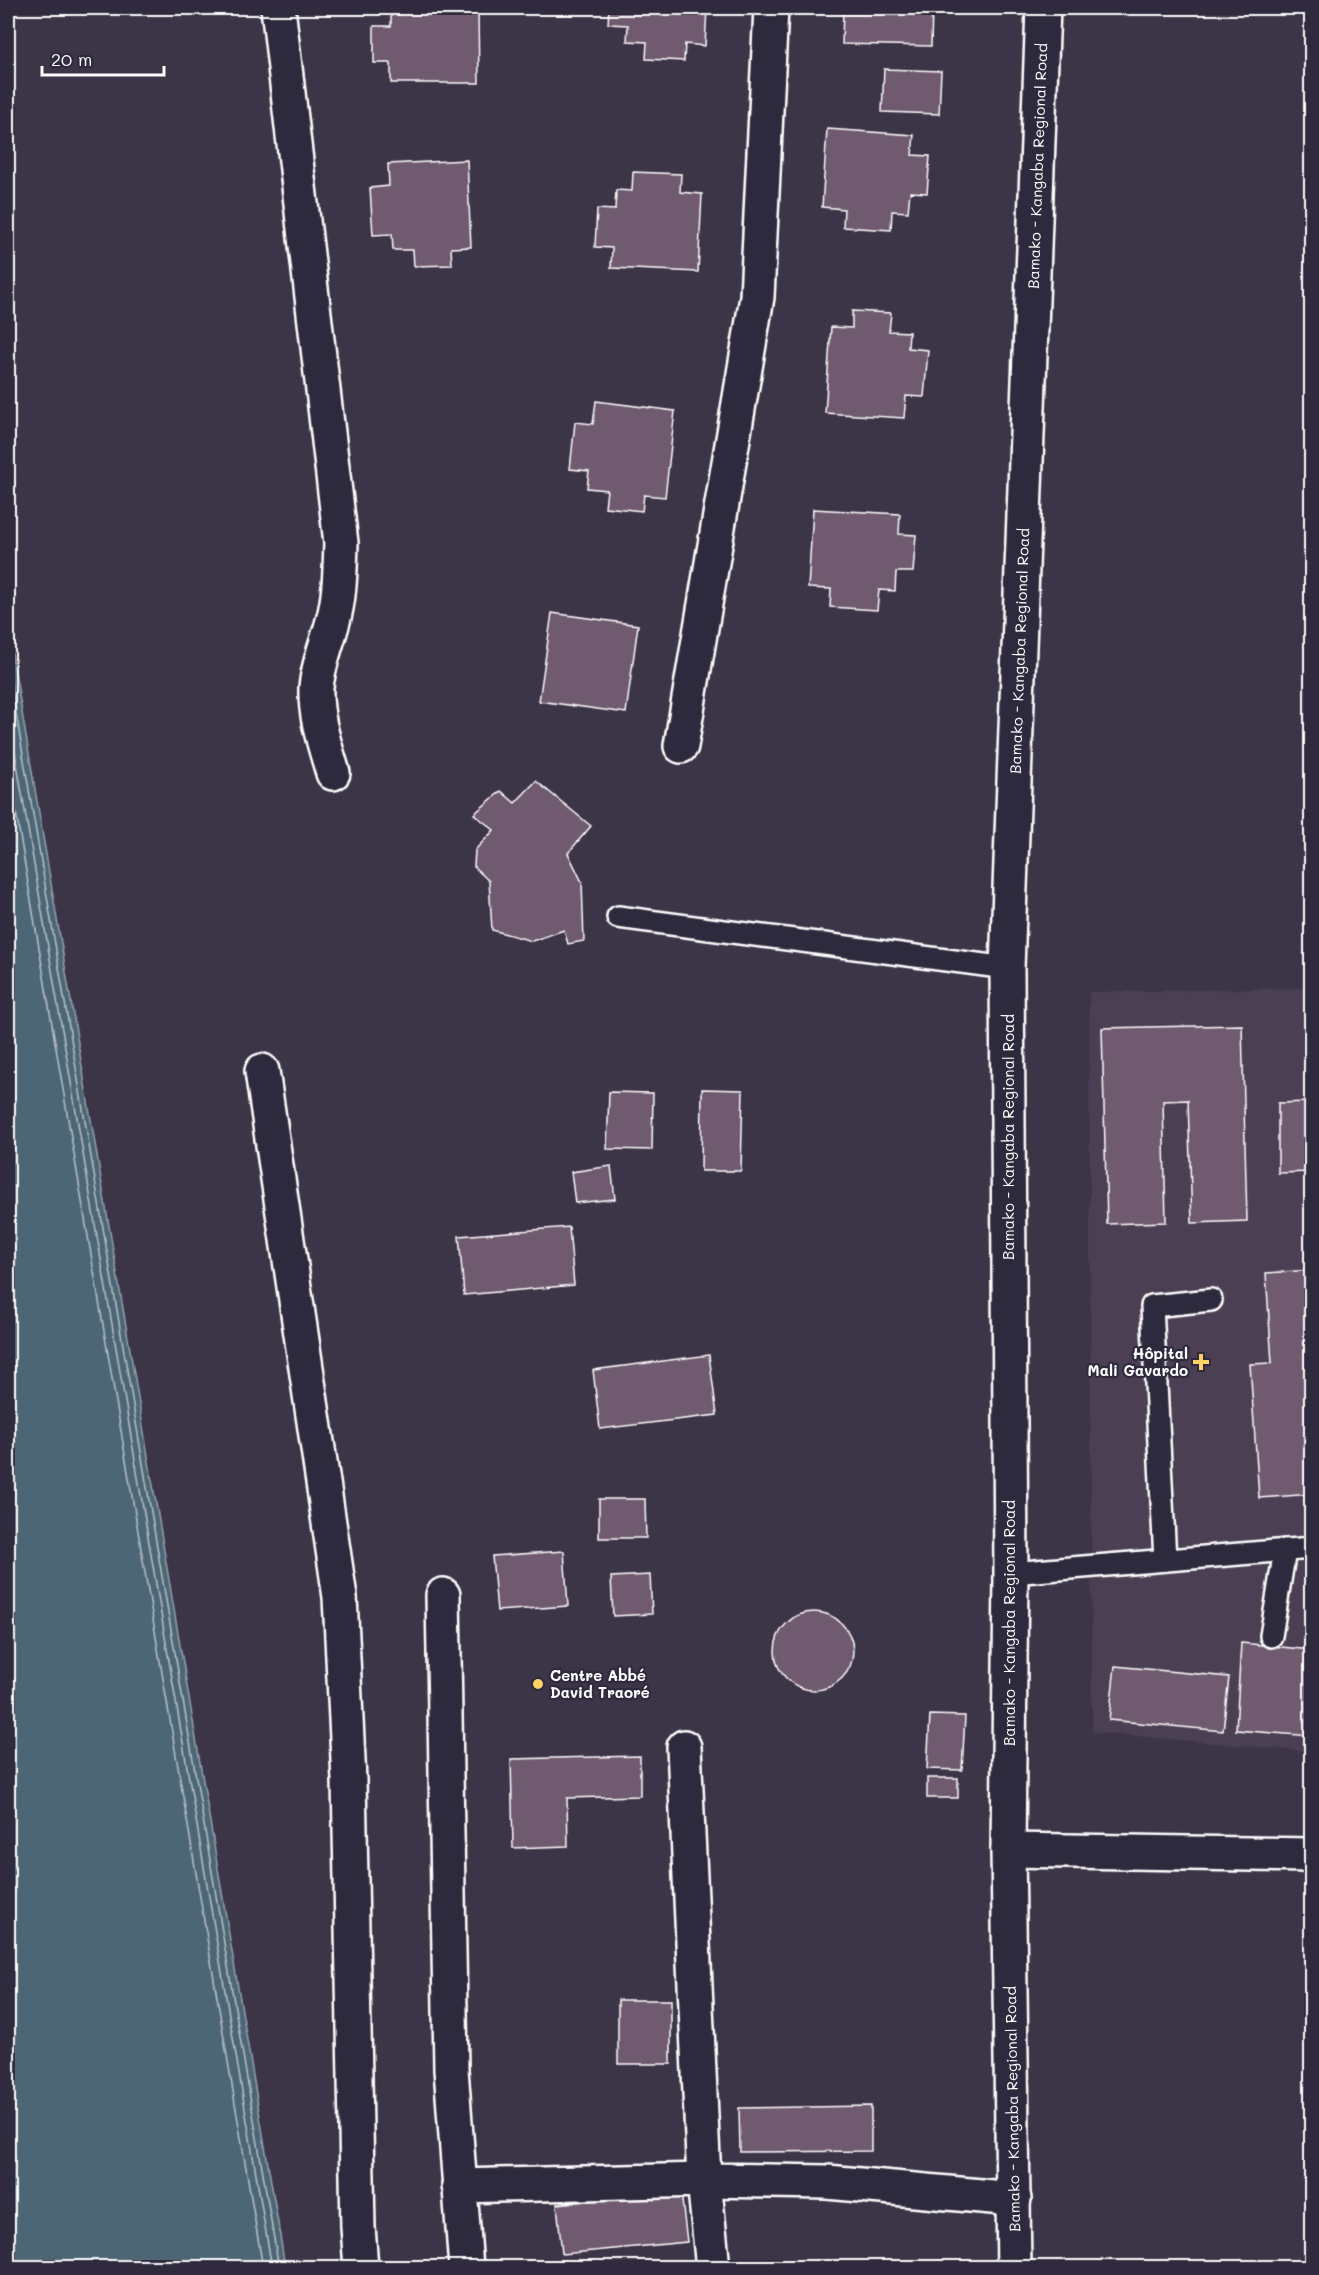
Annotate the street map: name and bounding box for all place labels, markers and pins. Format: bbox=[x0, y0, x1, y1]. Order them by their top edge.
place label: Hôpital Mali Gavardo bbox=[1088, 1343, 1188, 1380]
marker: Hôpital Mali Gavardo bbox=[1192, 1353, 1210, 1371]
place label: Centre Abbé David Traoré bbox=[550, 1665, 650, 1702]
marker: Centre Abbé David Traoré bbox=[531, 1677, 545, 1691]

